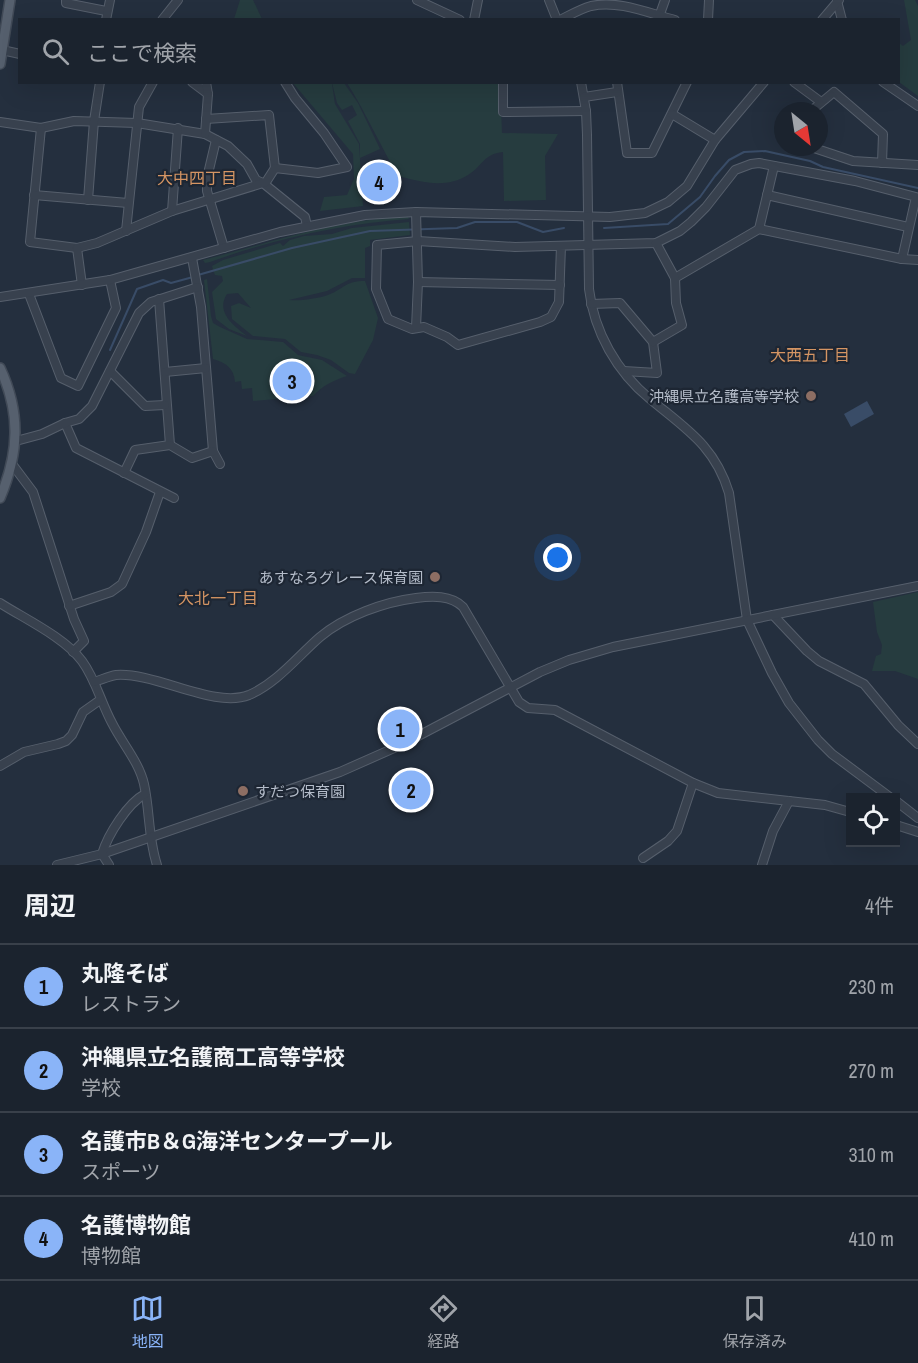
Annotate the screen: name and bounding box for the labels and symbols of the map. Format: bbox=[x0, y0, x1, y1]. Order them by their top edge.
north arrow bbox=[774, 102, 828, 156]
pin: 4 bbox=[360, 160, 398, 204]
district label: 大中四丁目 bbox=[157, 167, 237, 189]
district label: 大西五丁目 bbox=[770, 344, 850, 366]
pin: 3 bbox=[272, 358, 312, 404]
place label: 沖縄県立名護高等学校 bbox=[649, 386, 799, 407]
marker: 沖縄県立名護高等学校 bbox=[804, 389, 818, 403]
your location bbox=[543, 543, 572, 572]
place label: あすなろグレース保育園 bbox=[259, 567, 423, 588]
marker: あすなろグレース保育園 bbox=[428, 570, 442, 584]
district label: 大北一丁目 bbox=[178, 587, 258, 609]
pin: 1 bbox=[380, 706, 420, 752]
pin: 2 bbox=[392, 768, 430, 812]
place label: すだつ保育園 bbox=[255, 781, 345, 802]
marker: すだつ保育園 bbox=[236, 784, 250, 798]

